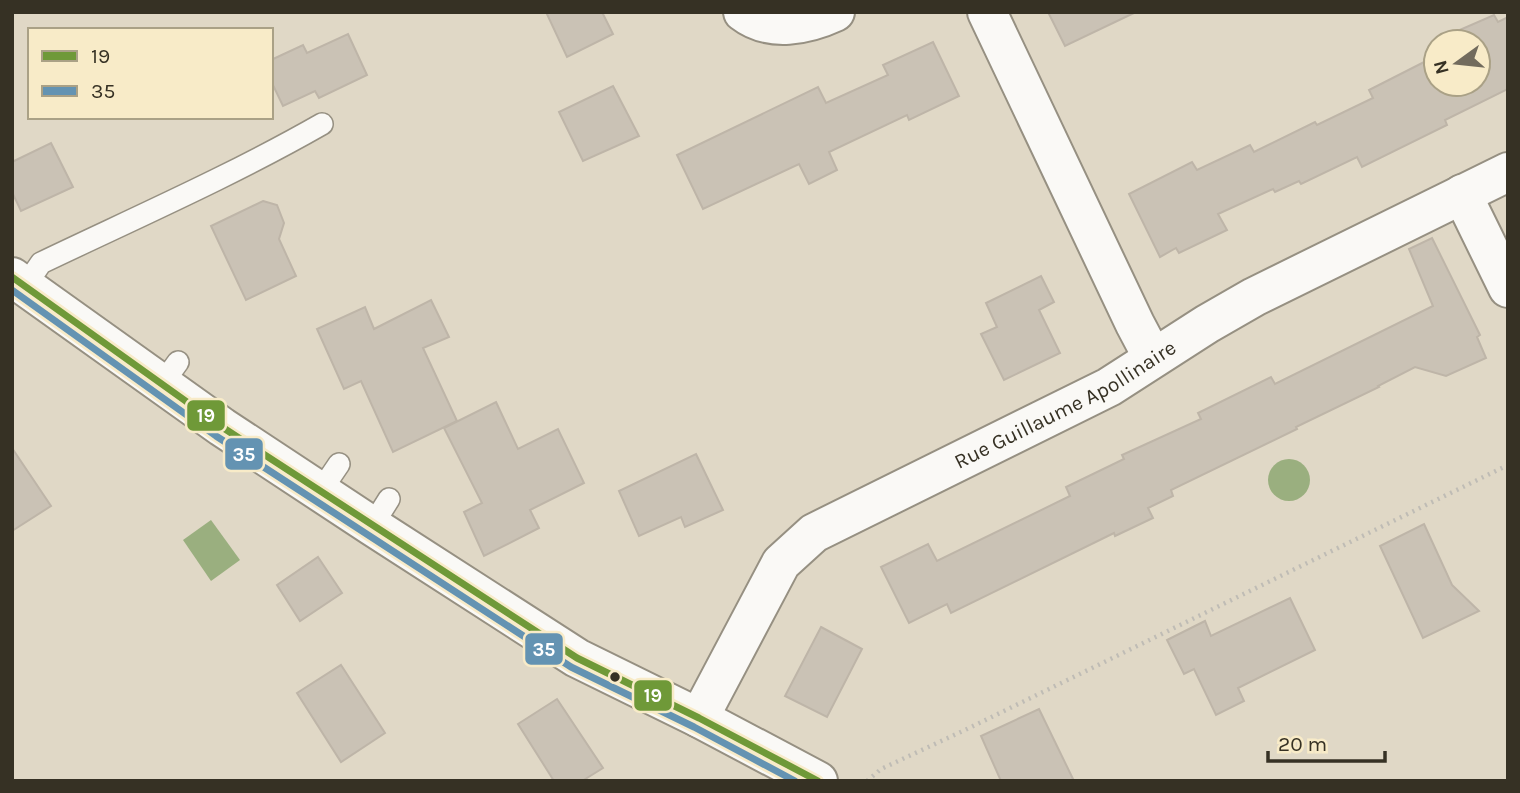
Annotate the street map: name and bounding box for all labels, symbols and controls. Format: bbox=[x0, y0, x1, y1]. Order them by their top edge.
legend bbox=[28, 28, 273, 119]
north arrow bbox=[1422, 28, 1492, 98]
text: 19 bbox=[91, 44, 110, 68]
text: N bbox=[1429, 58, 1454, 77]
text: 35 bbox=[91, 79, 115, 103]
street label: Rue Guillaume Apollinaire bbox=[950, 335, 1180, 474]
line badge: 19 bbox=[186, 399, 226, 432]
text: 19 bbox=[197, 405, 215, 427]
line badge: 35 bbox=[224, 437, 264, 471]
text: 35 bbox=[233, 444, 255, 466]
line badge: 35 bbox=[524, 632, 564, 666]
text: 35 bbox=[533, 639, 555, 661]
unlabelled marker bbox=[608, 670, 622, 684]
line badge: 19 bbox=[633, 679, 673, 712]
text: 19 bbox=[644, 685, 662, 707]
scale bar bbox=[1268, 720, 1385, 764]
text: 20 m bbox=[1278, 732, 1327, 756]

